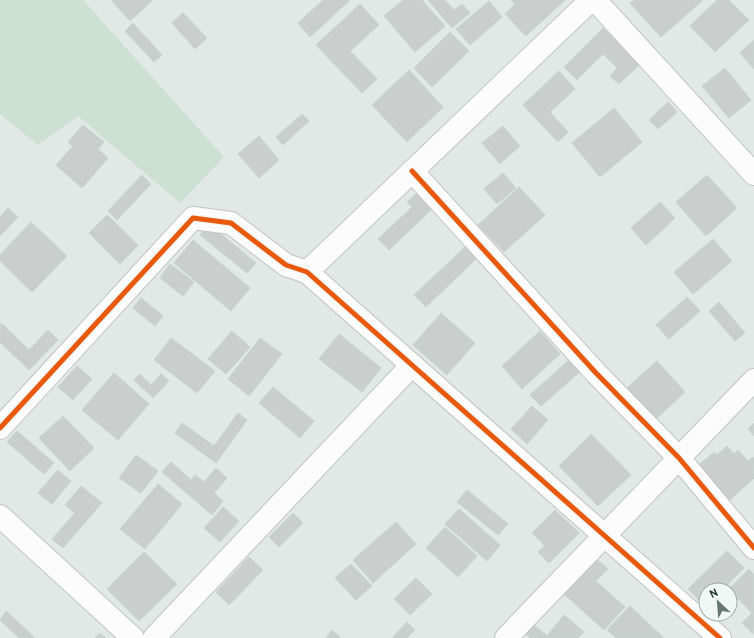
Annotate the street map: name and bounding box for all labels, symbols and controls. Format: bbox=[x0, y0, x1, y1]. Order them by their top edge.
north arrow bbox=[698, 582, 738, 622]
text: N bbox=[707, 586, 721, 602]

